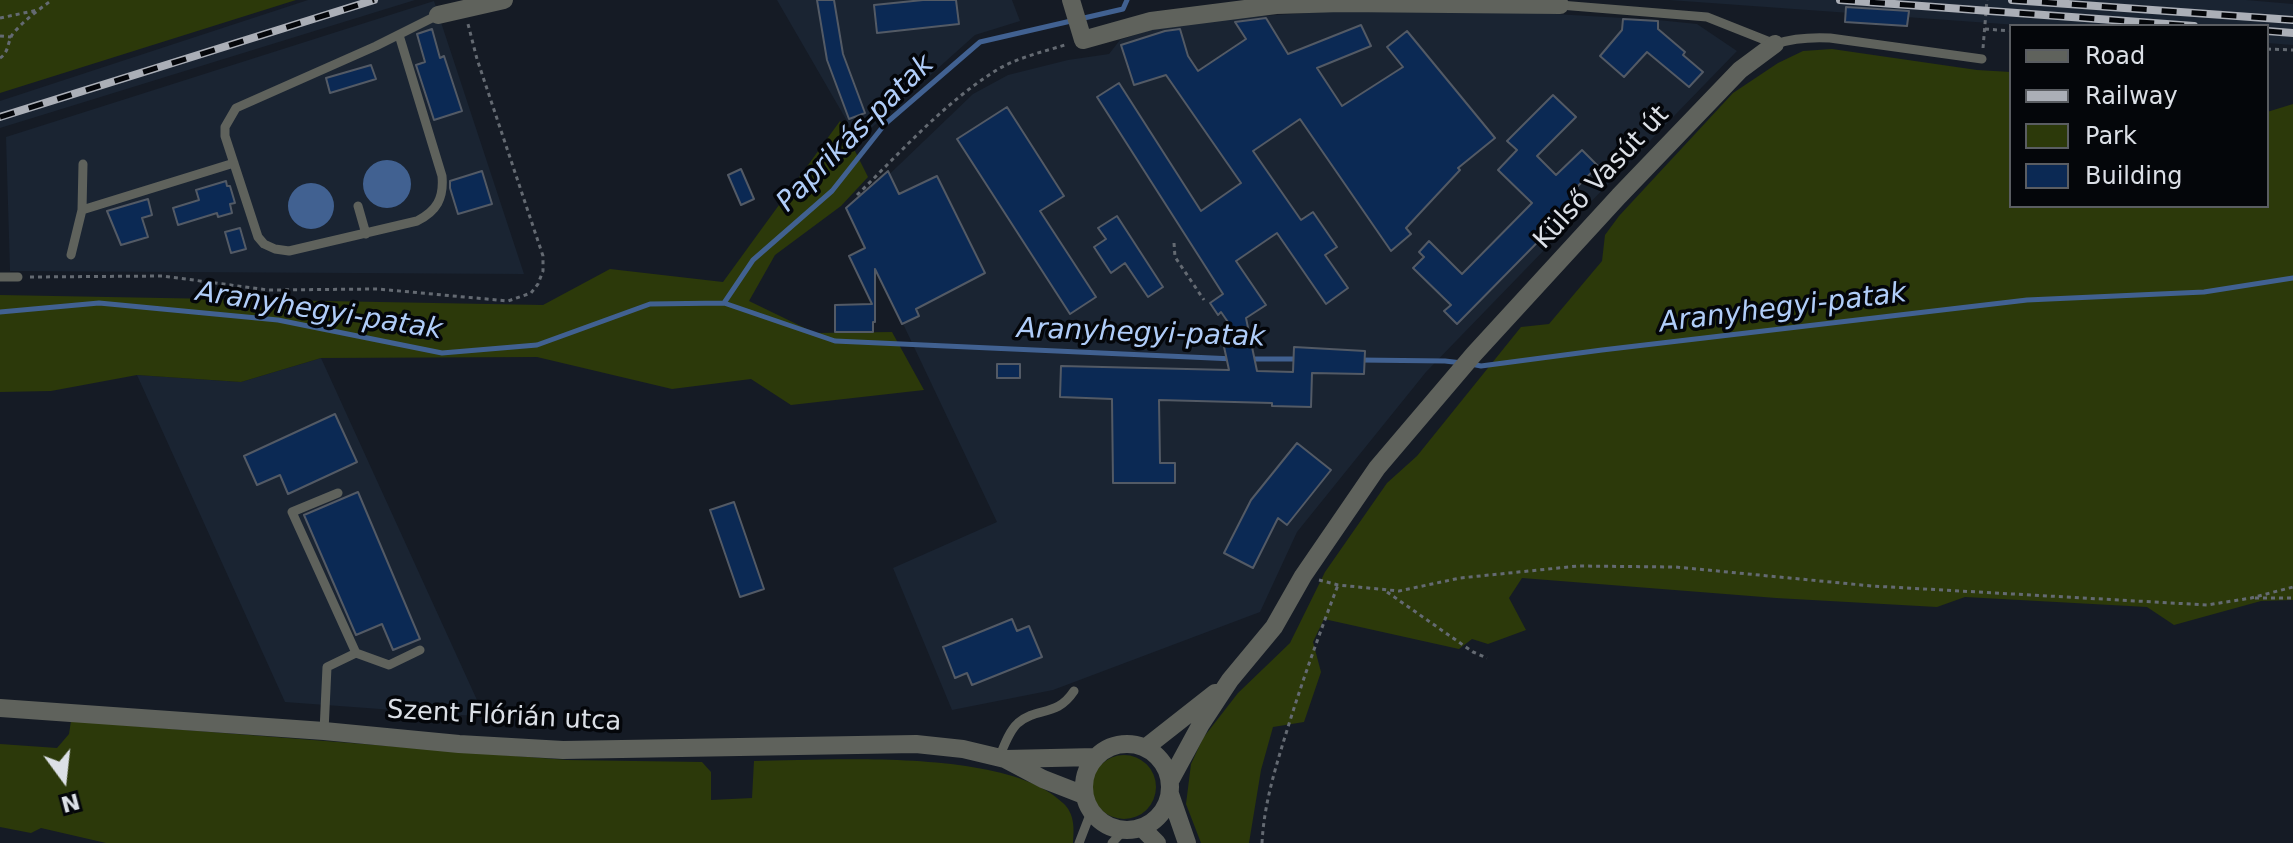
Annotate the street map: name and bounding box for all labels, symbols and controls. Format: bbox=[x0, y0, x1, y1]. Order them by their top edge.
legend bbox=[2009, 24, 2269, 208]
text: Road bbox=[2085, 42, 2145, 70]
water label: Paprikás-patak bbox=[770, 48, 942, 220]
text: Railway bbox=[2085, 82, 2178, 110]
street label: Külső Vasút út bbox=[1528, 100, 1676, 256]
text: Park bbox=[2085, 122, 2137, 150]
text: Building bbox=[2085, 162, 2182, 190]
water label: Aranyhegyi-patak bbox=[194, 276, 444, 348]
water label: Aranyhegyi-patak bbox=[1658, 277, 1908, 341]
water label: Aranyhegyi-patak bbox=[1016, 313, 1266, 355]
street label: Szent Flórián utca bbox=[386, 695, 622, 739]
north arrow bbox=[24, 739, 104, 819]
text: N bbox=[58, 788, 82, 817]

